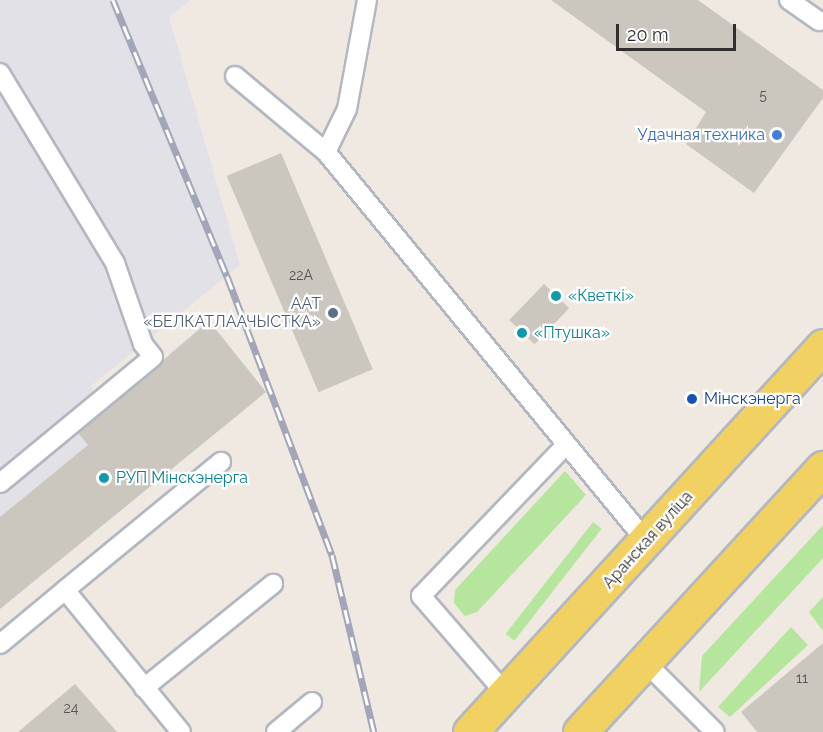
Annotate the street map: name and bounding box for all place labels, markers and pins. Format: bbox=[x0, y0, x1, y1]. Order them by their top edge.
place label: Удачная техника bbox=[638, 125, 765, 145]
marker: Удачная техника bbox=[770, 128, 784, 142]
place label: «Кветкі» bbox=[568, 286, 634, 306]
marker: «Кветкі» bbox=[549, 289, 563, 303]
place label: ААТ «БЕЛКАТЛААЧЫСТКА» bbox=[143, 294, 321, 332]
marker: ААТ «БЕЛКАТЛААЧЫСТКА» bbox=[326, 306, 340, 320]
place label: «Птушка» bbox=[534, 323, 610, 343]
marker: «Птушка» bbox=[515, 326, 529, 340]
place label: Мінскэнерга bbox=[704, 389, 801, 409]
marker: Мінскэнерга bbox=[685, 392, 699, 406]
place label: РУП Мінскэнерга bbox=[116, 468, 248, 488]
marker: РУП Мінскэнерга bbox=[97, 471, 111, 485]

